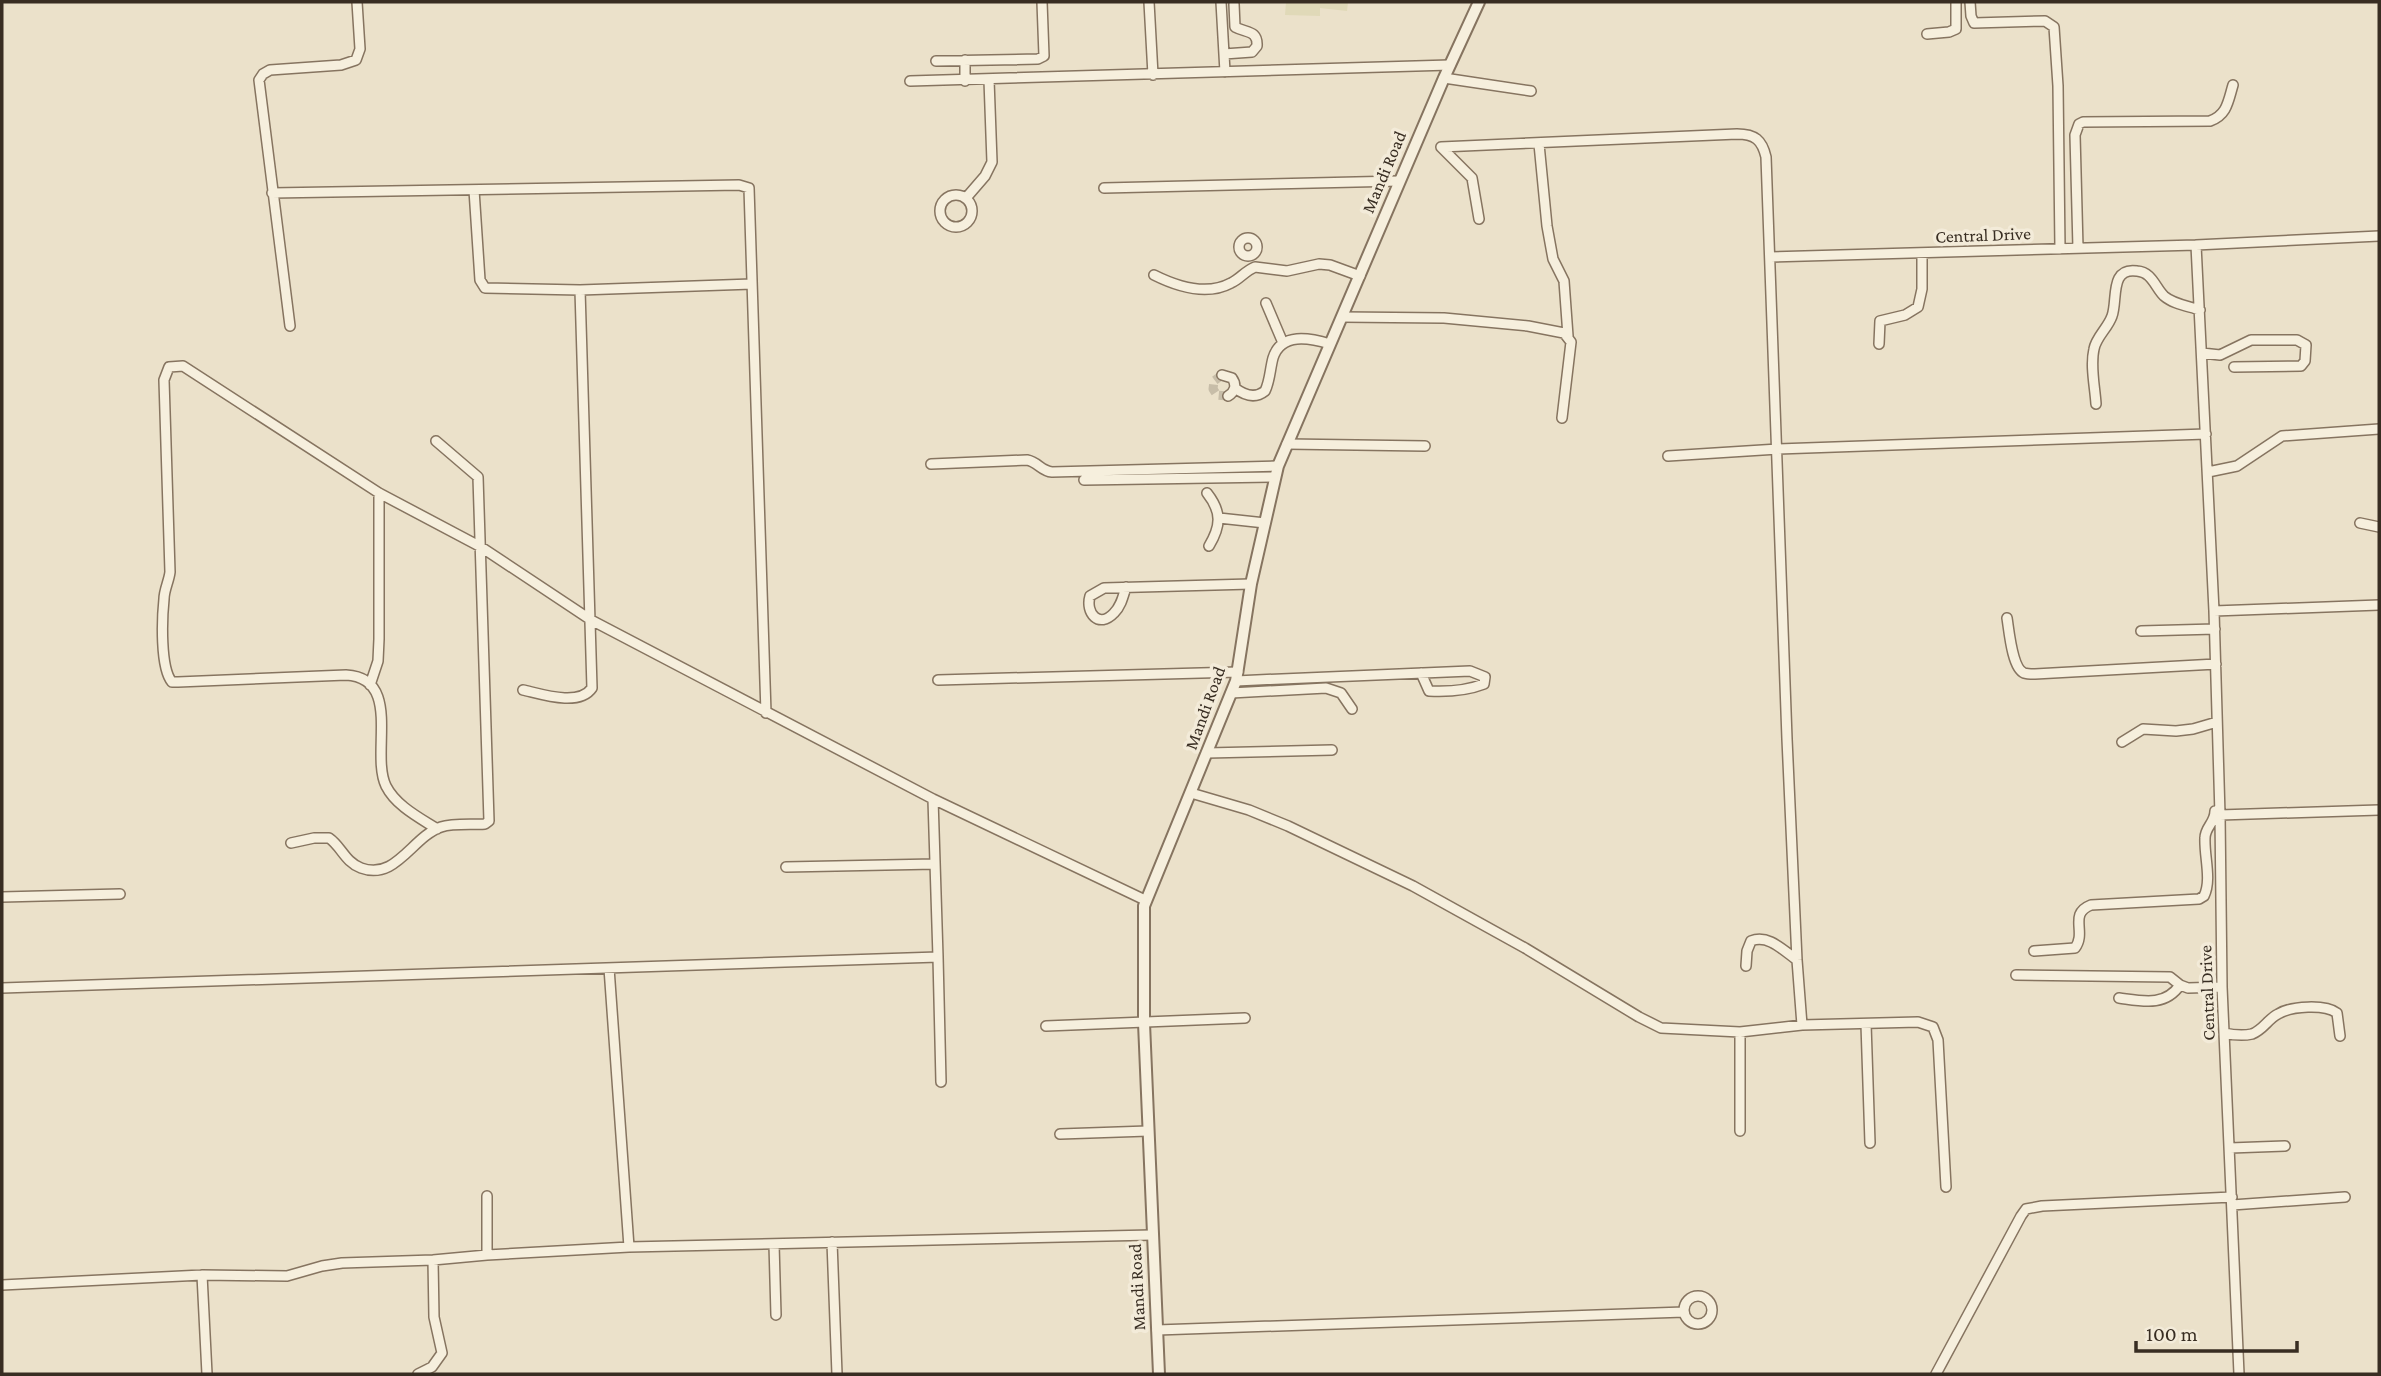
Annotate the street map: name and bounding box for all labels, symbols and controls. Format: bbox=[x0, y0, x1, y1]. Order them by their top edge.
street label: Mandi Road bbox=[1358, 128, 1410, 216]
street label: Central Drive bbox=[1935, 223, 2031, 247]
street label: Mandi Road bbox=[1181, 663, 1229, 752]
street label: Central Drive bbox=[2195, 945, 2219, 1041]
street label: Mandi Road bbox=[1125, 1243, 1149, 1331]
scale bar bbox=[2136, 1310, 2297, 1354]
text: 100 m bbox=[2146, 1322, 2198, 1346]

